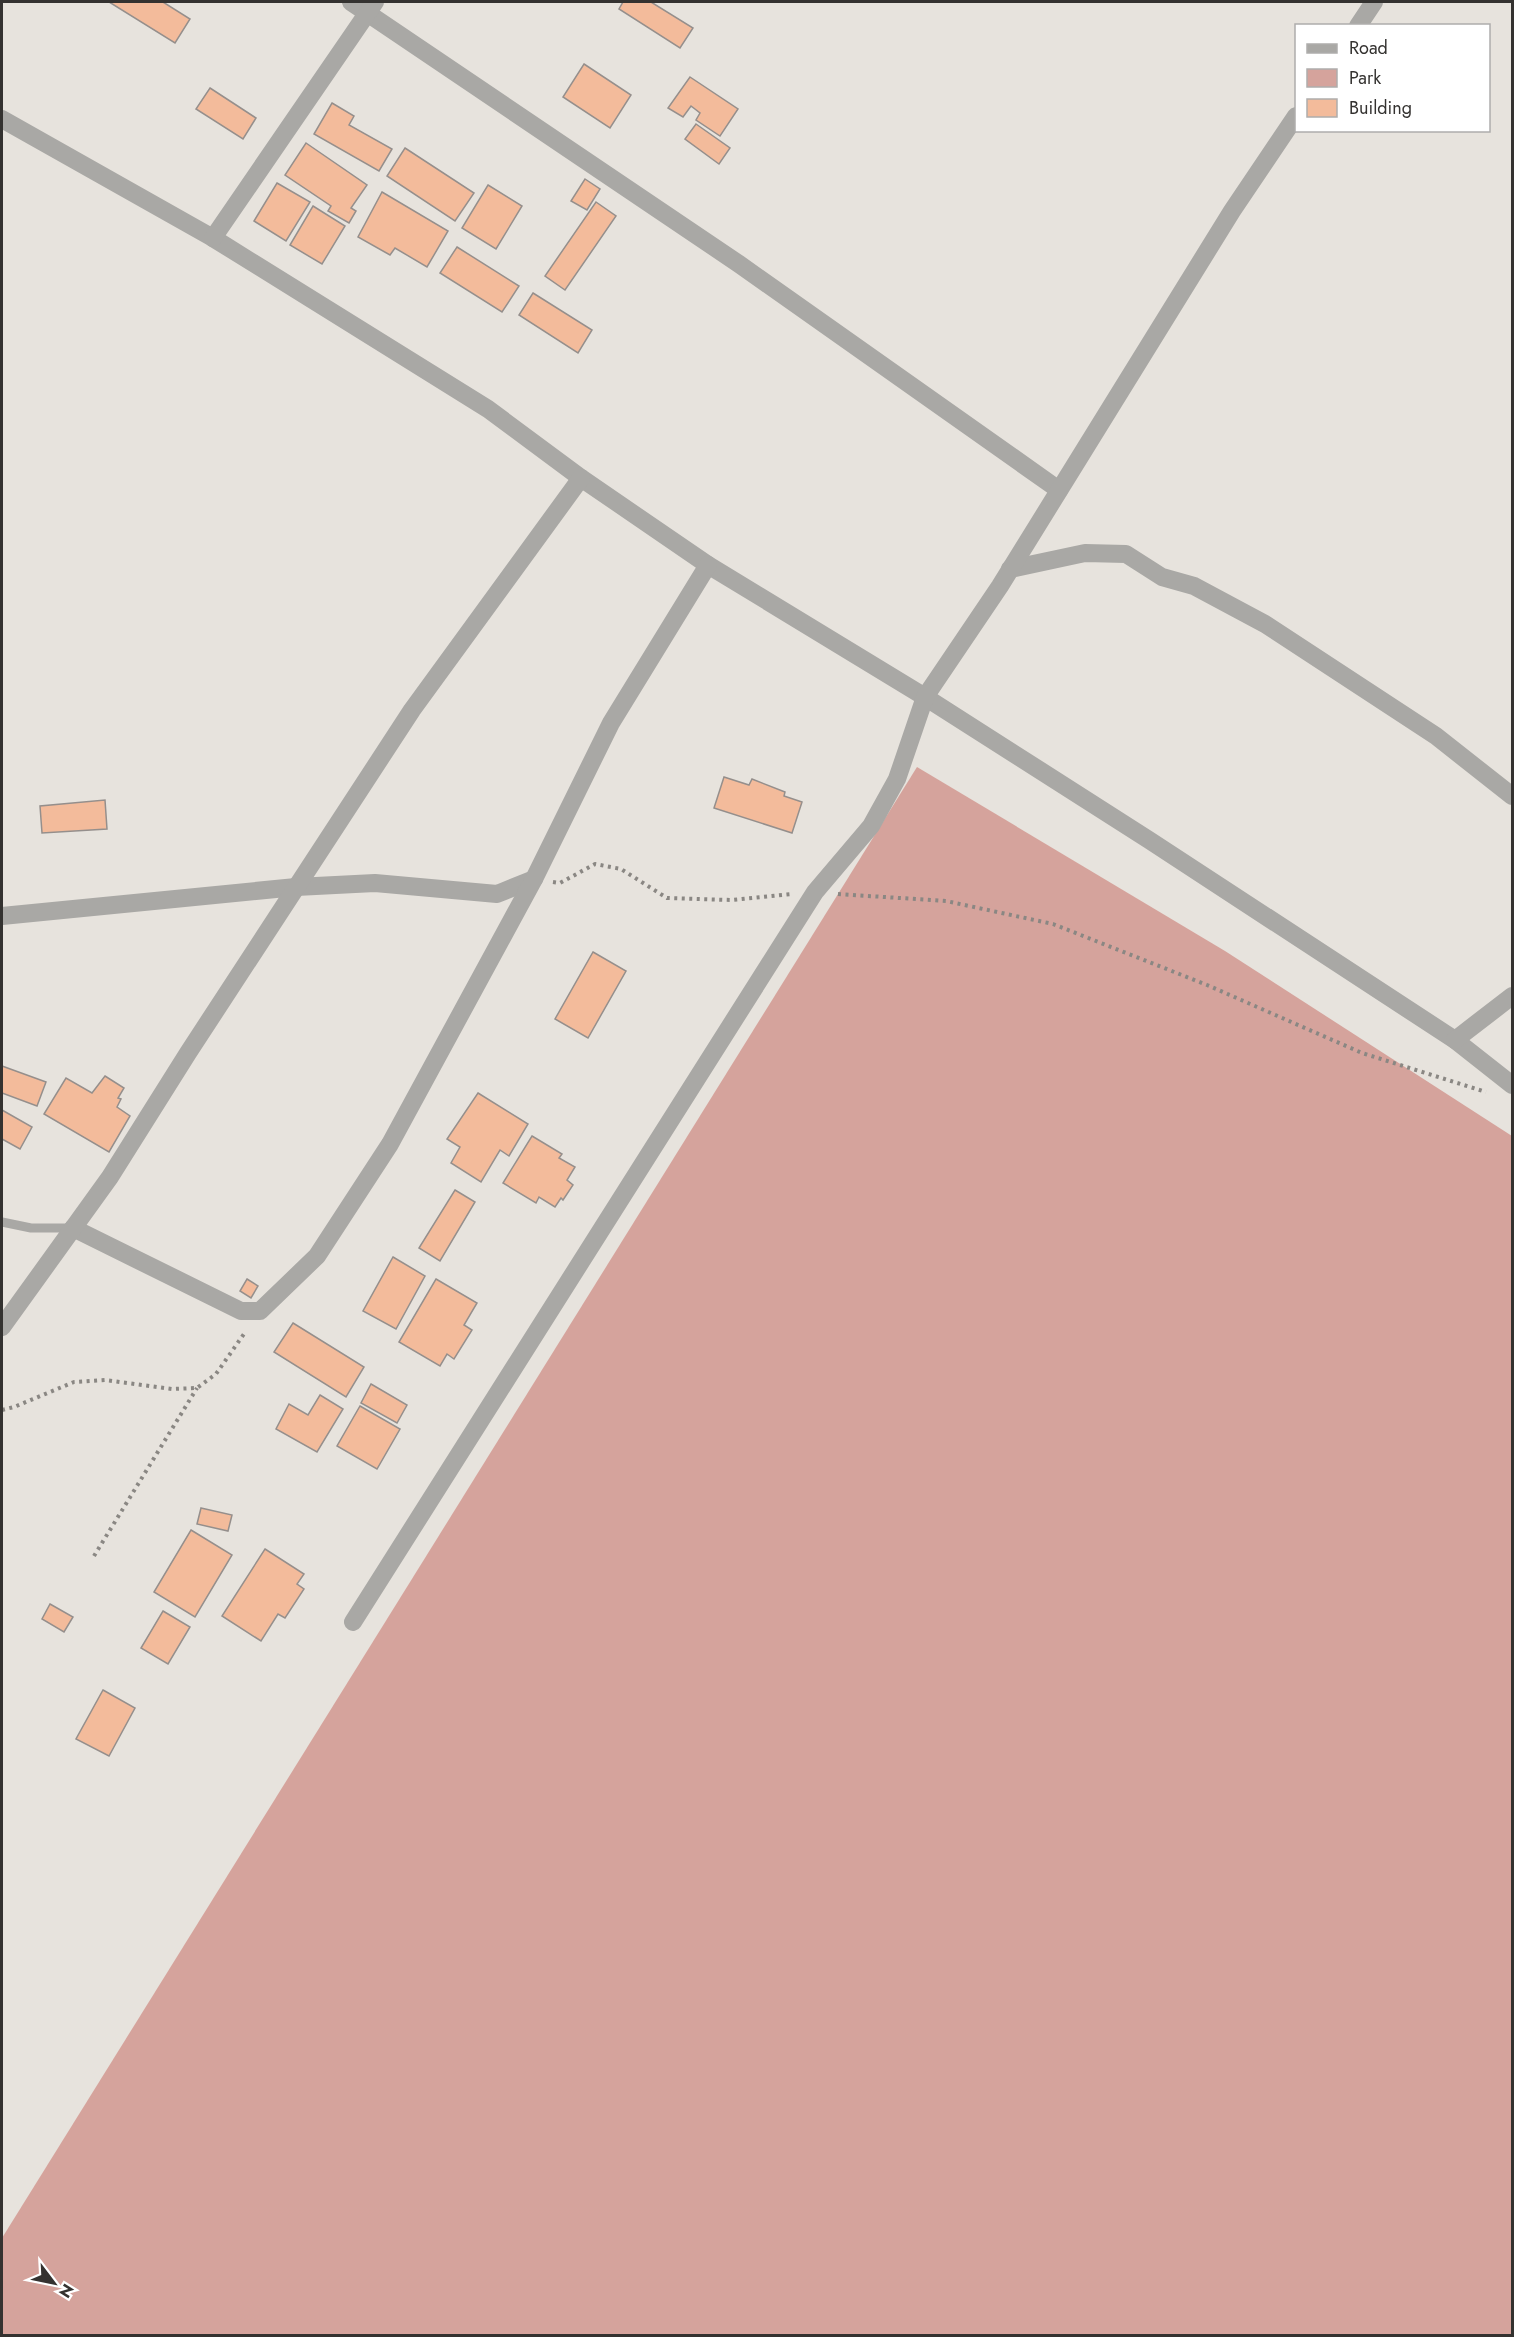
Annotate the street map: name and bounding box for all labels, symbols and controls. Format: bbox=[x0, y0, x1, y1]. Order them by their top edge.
legend bbox=[1295, 24, 1490, 132]
text: Road bbox=[1349, 35, 1388, 61]
text: Park bbox=[1349, 65, 1381, 91]
text: Building bbox=[1349, 95, 1412, 121]
north arrow bbox=[24, 2253, 84, 2313]
text: N bbox=[53, 2279, 79, 2302]

